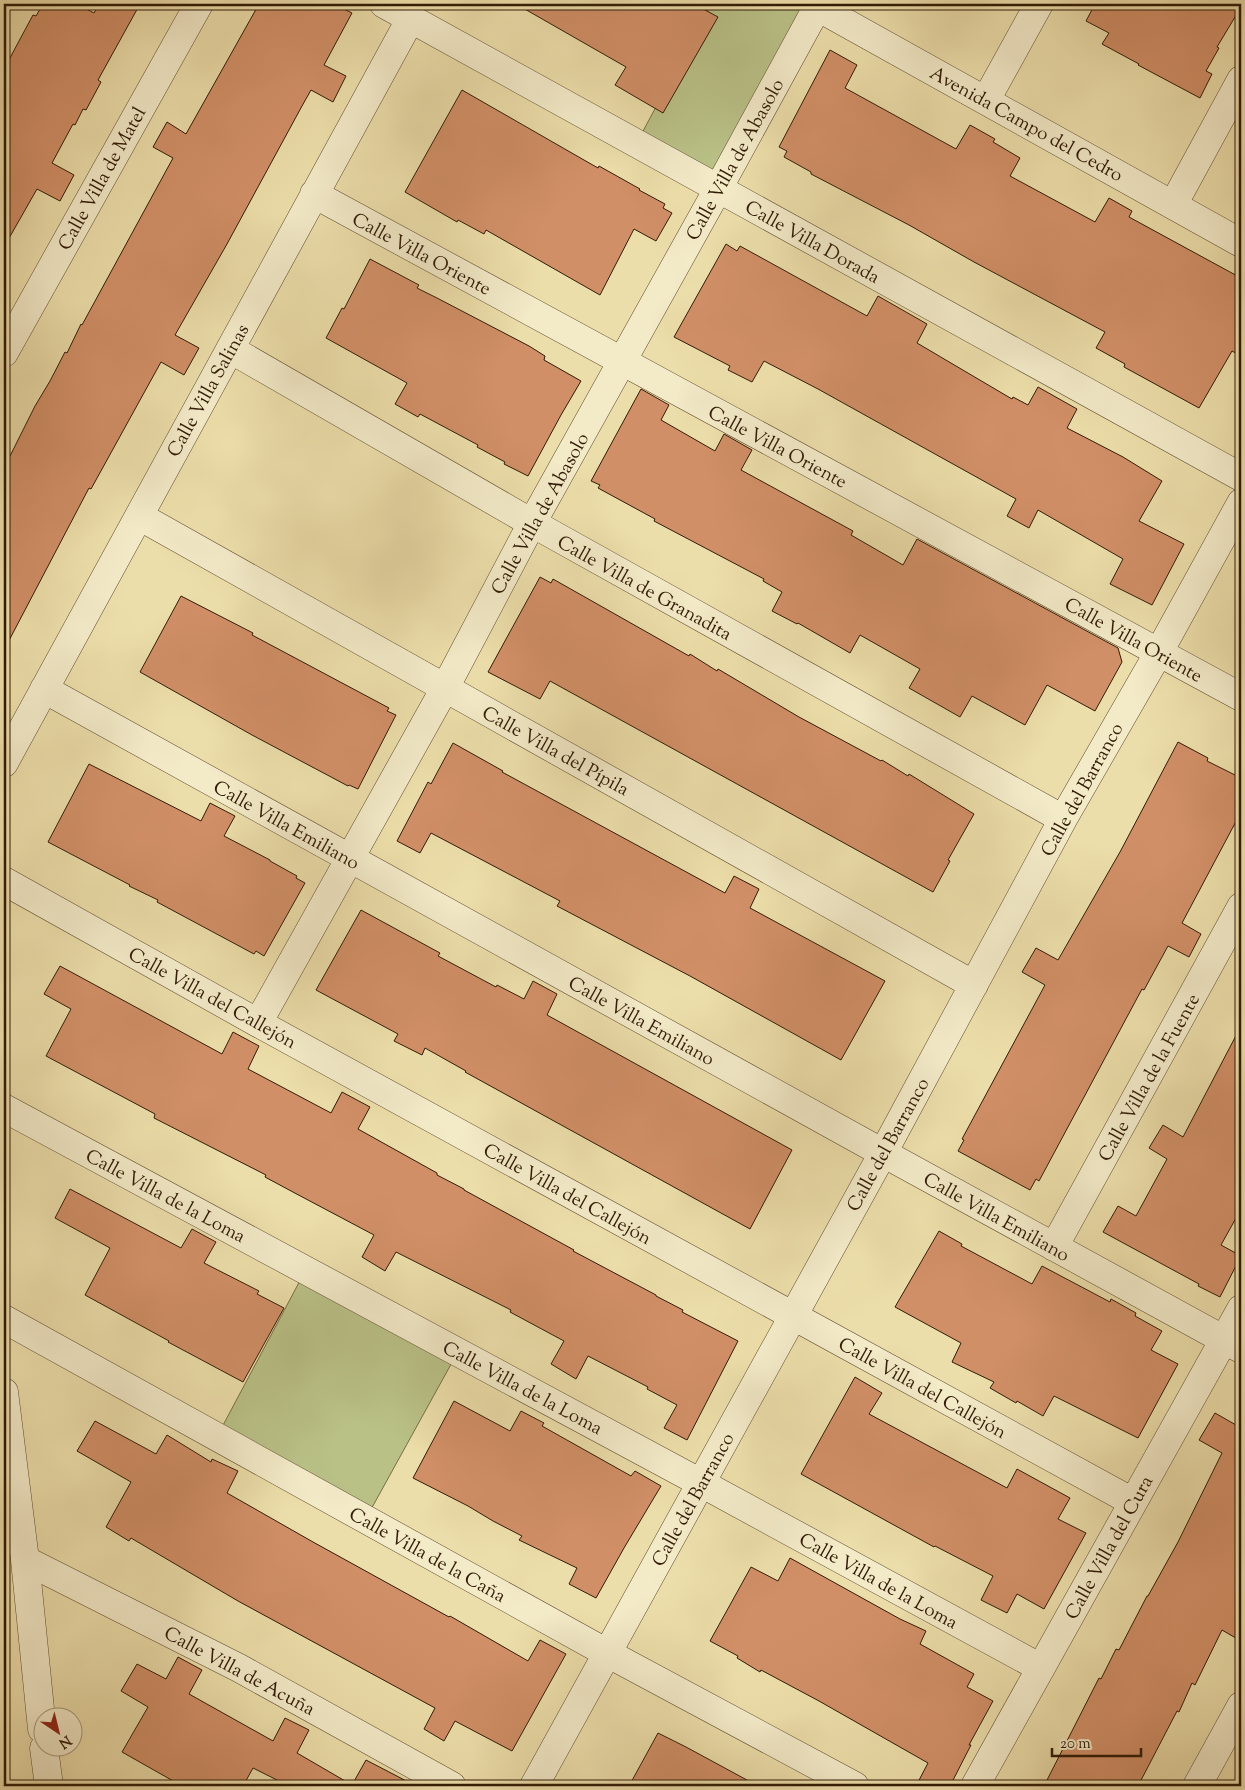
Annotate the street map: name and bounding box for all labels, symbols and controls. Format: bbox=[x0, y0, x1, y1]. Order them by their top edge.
street label: Avenida Campo del Cedro bbox=[924, 61, 1127, 190]
street label: Calle Villa de Abasolo bbox=[680, 74, 792, 246]
street label: Calle Villa de Matel bbox=[53, 103, 154, 256]
street label: Calle Villa Dorada bbox=[739, 195, 884, 292]
street label: Calle Villa Oriente bbox=[346, 207, 495, 303]
street label: Calle Villa Salinas bbox=[161, 320, 257, 463]
street label: Calle Villa Oriente bbox=[702, 400, 851, 496]
street label: Calle Villa de Abasolo bbox=[485, 428, 597, 600]
street label: Calle Villa de Granadita bbox=[552, 530, 736, 649]
street label: Calle Villa Oriente bbox=[1059, 592, 1207, 690]
street label: Calle Villa del Pípila bbox=[476, 700, 633, 804]
street label: Calle del Barranco bbox=[1035, 718, 1131, 862]
street label: Calle Villa Emiliano bbox=[208, 775, 364, 878]
street label: Calle Villa del Callejón bbox=[123, 942, 301, 1057]
street label: Calle Villa Emiliano bbox=[563, 971, 719, 1074]
street label: Calle Villa de la Fuente bbox=[1093, 989, 1208, 1167]
street label: Calle del Barranco bbox=[841, 1073, 937, 1217]
street label: Calle Villa del Callejón bbox=[478, 1138, 656, 1253]
street label: Calle Villa de la Loma bbox=[80, 1144, 250, 1251]
street label: Calle Villa Emiliano bbox=[918, 1167, 1074, 1270]
street label: Calle Villa del Callejón bbox=[833, 1332, 1011, 1447]
street label: Calle Villa de la Loma bbox=[437, 1336, 607, 1443]
street label: Calle del Barranco bbox=[646, 1428, 742, 1572]
street label: Calle Villa del Cura bbox=[1059, 1471, 1161, 1625]
street label: Calle Villa de la Caña bbox=[343, 1502, 510, 1611]
street label: Calle Villa de la Loma bbox=[793, 1527, 962, 1637]
street label: Calle Villa de Acuña bbox=[158, 1621, 319, 1724]
north arrow bbox=[32, 1708, 82, 1758]
scale bar bbox=[1052, 1725, 1141, 1757]
text: N bbox=[54, 1730, 75, 1752]
text: 20 m bbox=[1060, 1734, 1091, 1755]

